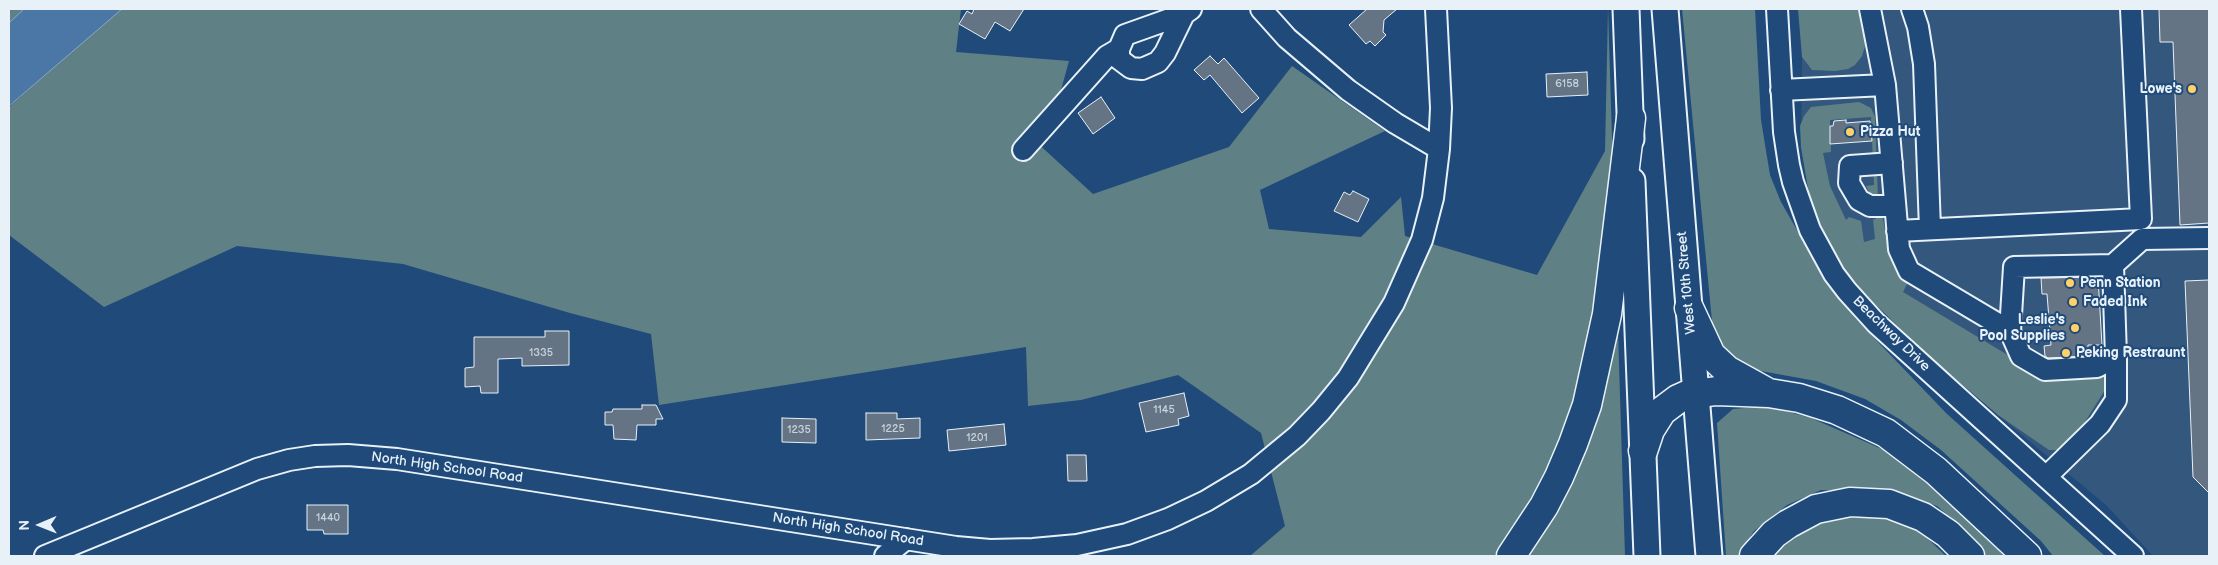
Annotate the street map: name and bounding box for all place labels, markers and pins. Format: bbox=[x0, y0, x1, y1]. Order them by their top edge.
place label: Lowe's bbox=[2140, 81, 2182, 97]
marker: Lowe's bbox=[2186, 83, 2198, 95]
place label: Pizza Hut bbox=[1860, 124, 1920, 140]
marker: Pizza Hut bbox=[1844, 126, 1856, 138]
place label: Penn Station bbox=[2080, 275, 2160, 291]
marker: Penn Station bbox=[2064, 277, 2076, 289]
place label: Faded Ink bbox=[2083, 294, 2147, 310]
marker: Faded Ink bbox=[2067, 296, 2079, 308]
place label: Leslie's Pool Supplies bbox=[1979, 312, 2065, 344]
marker: Leslie's Pool Supplies bbox=[2069, 322, 2081, 334]
place label: Peking Restraunt bbox=[2076, 345, 2185, 361]
marker: Peking Restraunt bbox=[2060, 347, 2072, 359]

